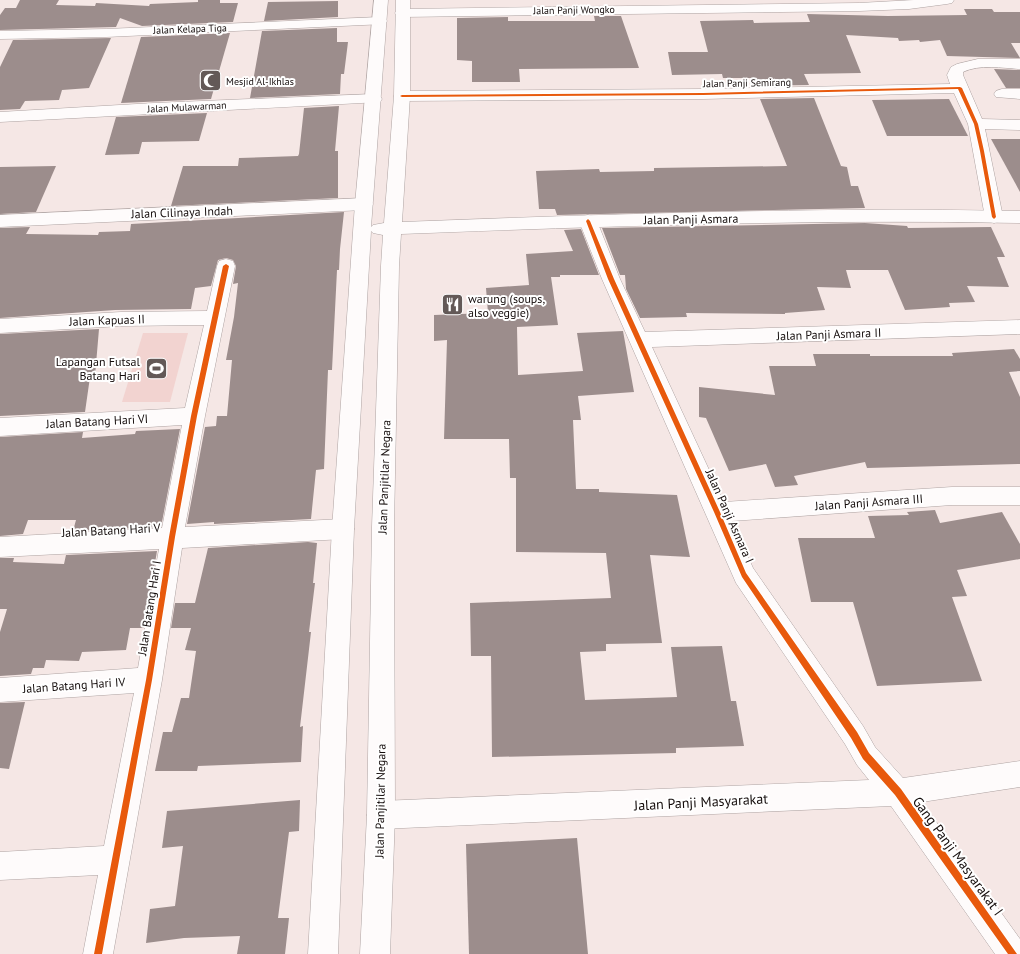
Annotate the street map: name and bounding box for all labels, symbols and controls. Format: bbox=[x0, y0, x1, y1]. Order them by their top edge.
street label: Jalan Panji Wongko bbox=[532, 3, 615, 17]
street label: Jalan Kelapa Tiga bbox=[152, 21, 227, 37]
mosque icon: Mesjid Al-Ikhlas bbox=[198, 68, 224, 94]
place label: Mesjid Al-Ikhlas bbox=[226, 75, 294, 88]
street label: Jalan Panji Semirang bbox=[702, 76, 791, 90]
street label: Jalan Mulawarman bbox=[146, 98, 227, 116]
street label: Jalan Cilinaya Indah bbox=[130, 203, 233, 221]
street label: Jalan Panji Asmara bbox=[643, 211, 738, 227]
place label: warung (soups, also veggie) bbox=[468, 291, 545, 320]
restaurant icon: warung (soups, also veggie) bbox=[439, 292, 465, 318]
street label: Jalan Kapuas II bbox=[68, 311, 145, 329]
street label: Jalan Panji Asmara II bbox=[775, 325, 882, 343]
place label: Lapangan Futsal Batang Hari bbox=[56, 354, 140, 383]
sports icon: Lapangan Futsal Batang Hari bbox=[143, 355, 169, 381]
street label: Jalan Batang Hari VI bbox=[45, 411, 148, 431]
street label: Jalan Panjitilar Negara bbox=[374, 420, 393, 535]
street label: Jalan Panji Asmara I bbox=[702, 466, 757, 565]
street label: Jalan Panji Asmara III bbox=[814, 491, 923, 513]
street label: Jalan Batang Hari V bbox=[60, 520, 161, 540]
street label: Jalan Batang Hari I bbox=[134, 559, 164, 658]
street label: Jalan Batang Hari IV bbox=[21, 674, 126, 696]
street label: Jalan Panjitilar Negara bbox=[371, 744, 388, 859]
street label: Jalan Panji Masyarakat bbox=[633, 789, 769, 815]
street label: Gang Panji Masyarakat I bbox=[909, 793, 1007, 919]

